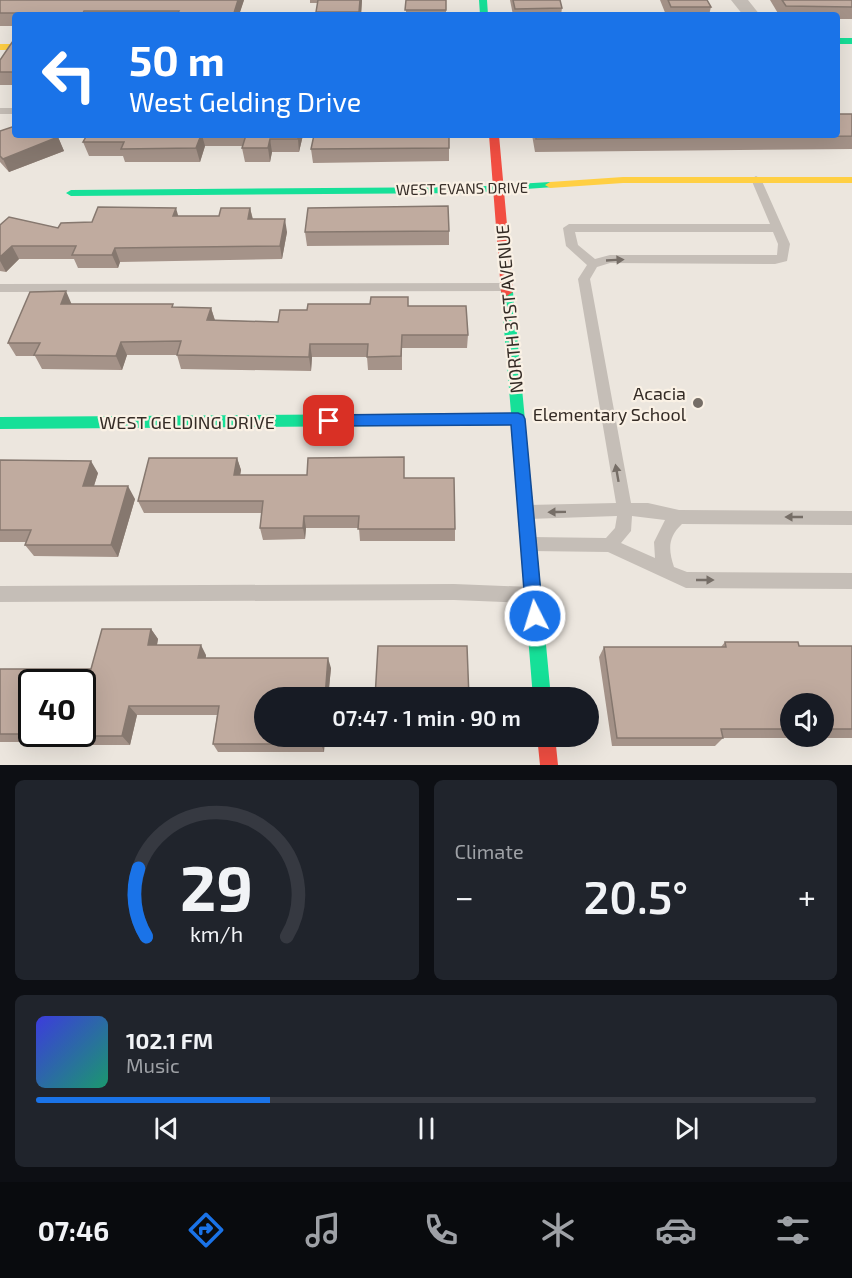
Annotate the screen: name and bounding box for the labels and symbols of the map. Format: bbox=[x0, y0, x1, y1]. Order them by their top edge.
street label: WEST EVANS DRIVE bbox=[396, 178, 528, 198]
street label: NORTH 31ST AVENUE bbox=[491, 224, 527, 394]
one-way arrow bbox=[606, 255, 625, 264]
place label: Acacia Elementary School bbox=[533, 382, 687, 425]
pin bbox=[303, 395, 354, 446]
marker: Acacia Elementary School bbox=[691, 396, 705, 410]
street label: WEST GELDING DRIVE bbox=[99, 411, 275, 433]
one-way arrow bbox=[612, 463, 621, 482]
one-way arrow bbox=[548, 507, 567, 516]
one-way arrow bbox=[784, 512, 803, 522]
one-way arrow bbox=[696, 575, 715, 585]
position arrow bbox=[503, 584, 567, 648]
speed limit sign: 40 bbox=[18, 669, 96, 747]

